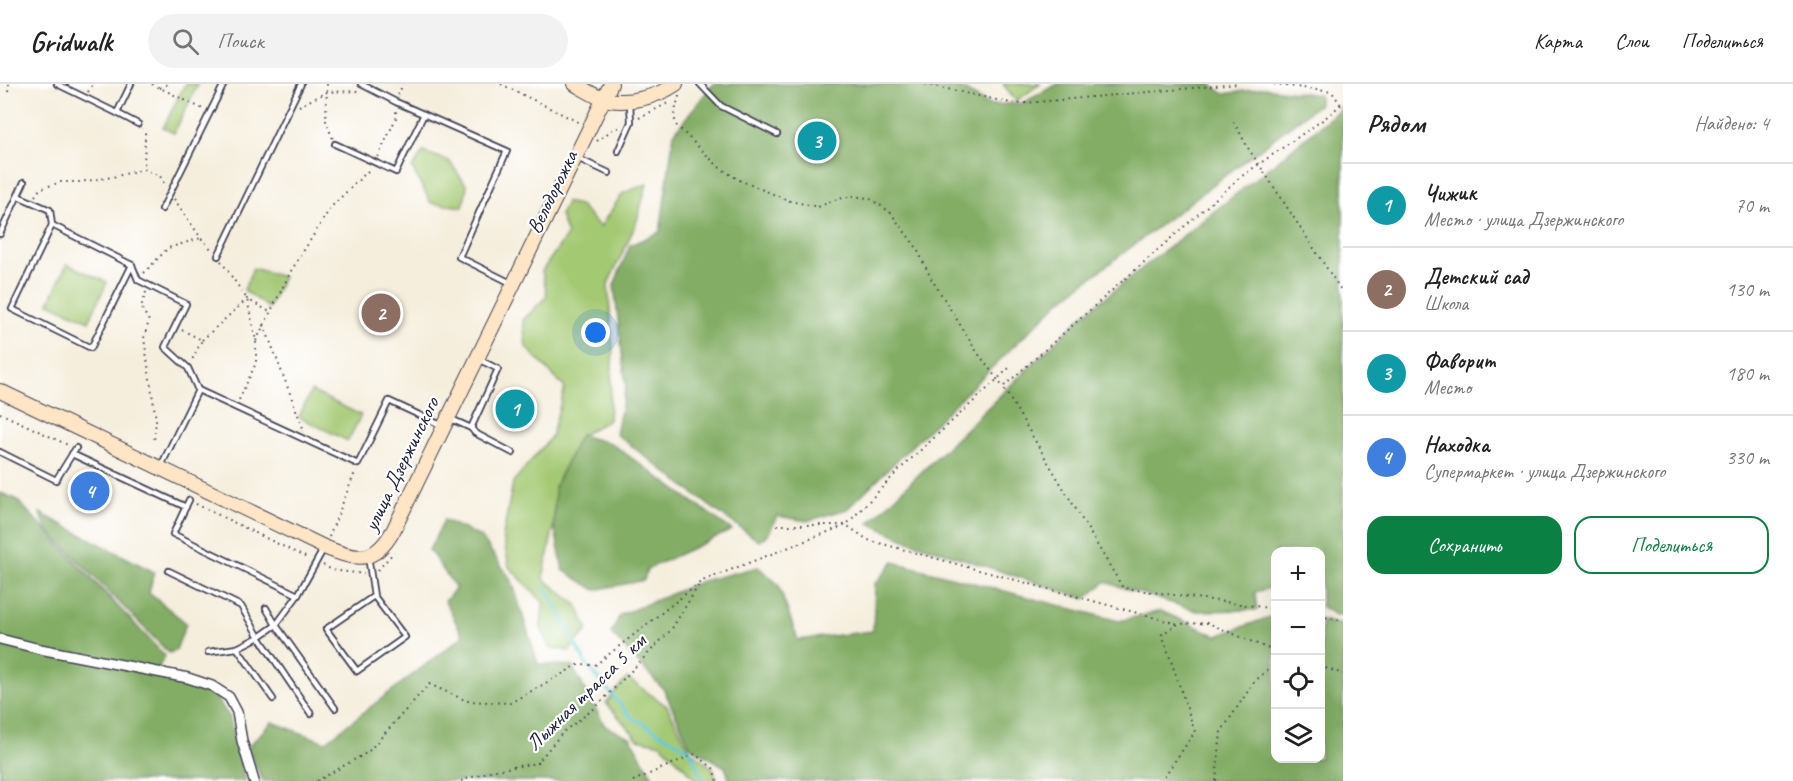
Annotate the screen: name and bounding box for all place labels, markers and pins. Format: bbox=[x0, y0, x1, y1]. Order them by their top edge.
pin: 3 bbox=[798, 118, 836, 164]
pin: 2 bbox=[362, 290, 400, 336]
pin: 1 bbox=[496, 386, 534, 432]
pin: 4 bbox=[70, 468, 110, 514]

